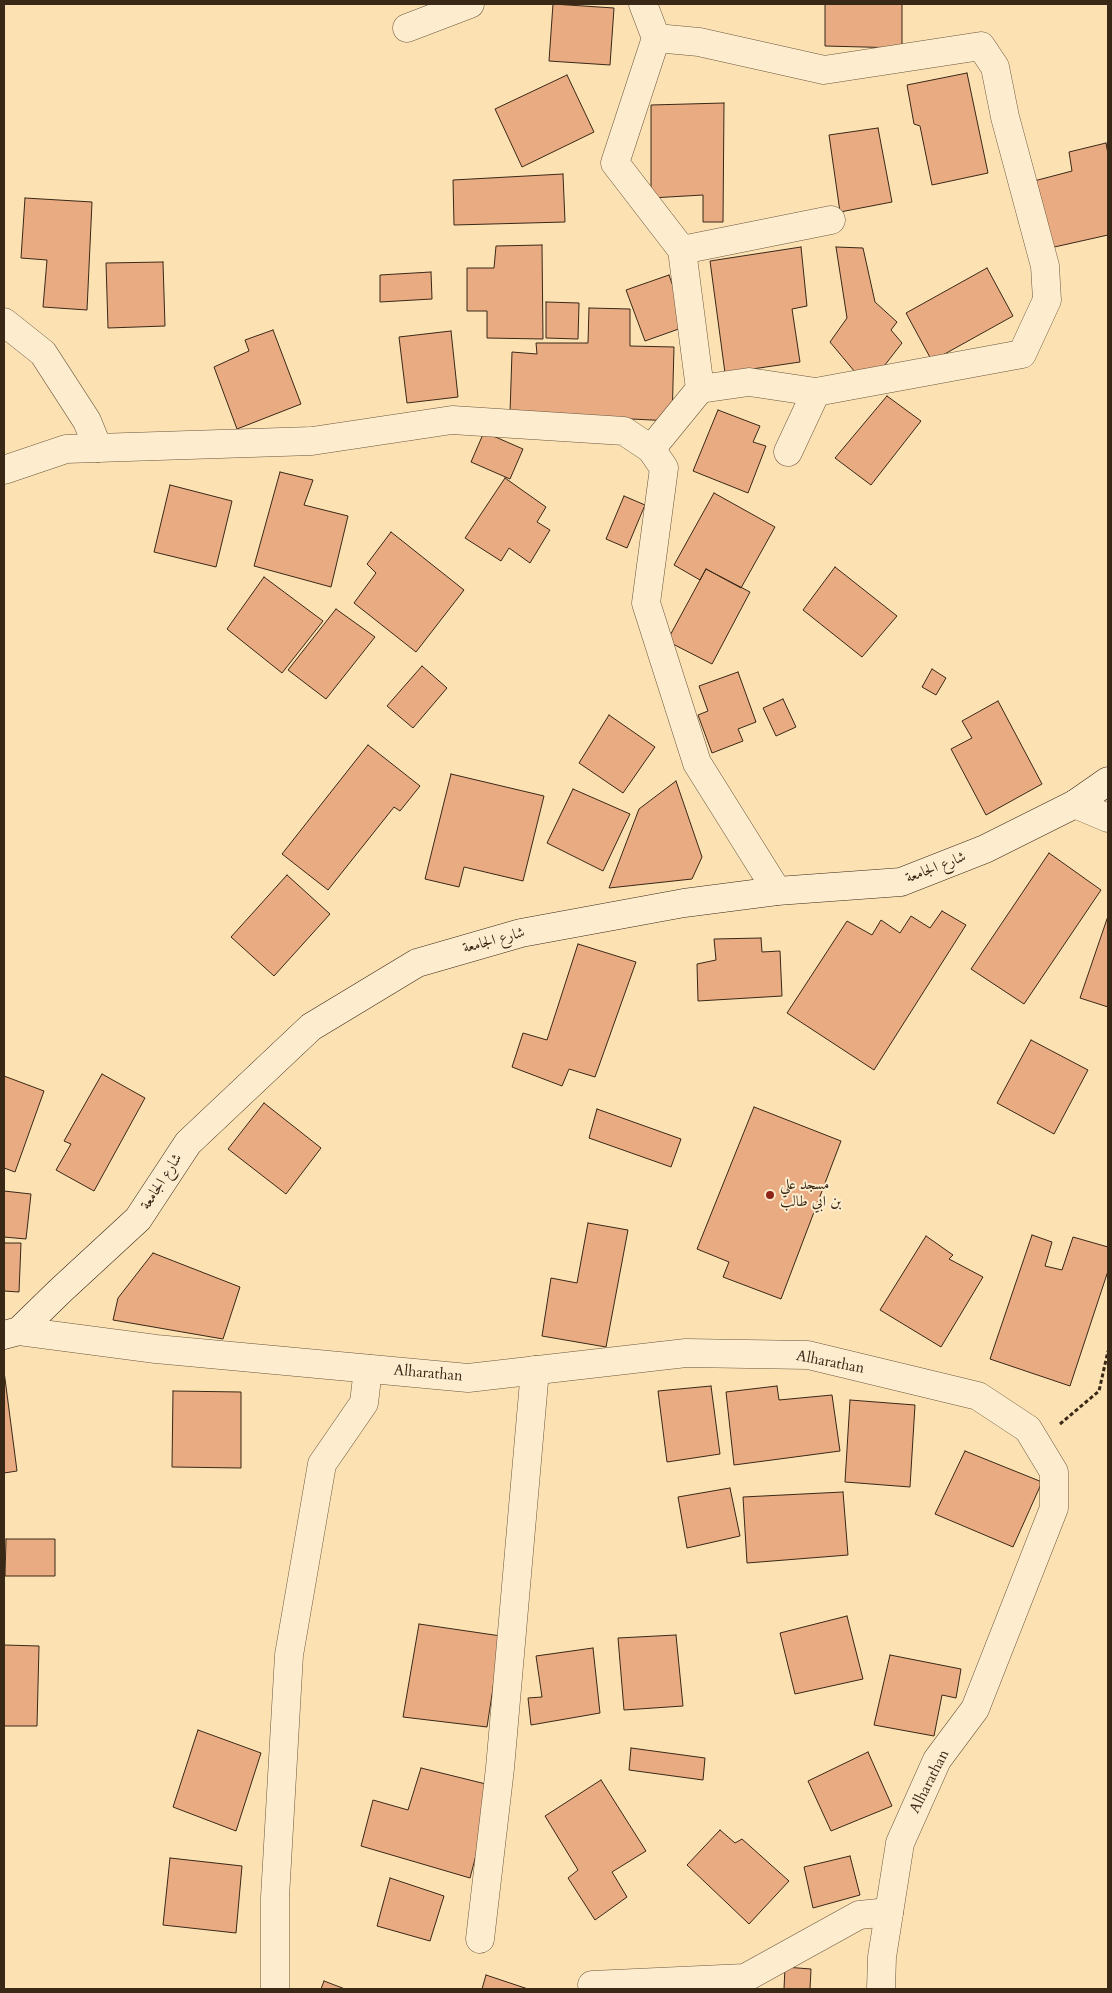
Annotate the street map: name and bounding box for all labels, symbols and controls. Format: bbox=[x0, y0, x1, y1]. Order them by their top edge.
street label: شارع الجامعة bbox=[903, 848, 969, 888]
street label: شارع الجامعة bbox=[461, 924, 527, 958]
street label: شارع الجامعة bbox=[137, 1151, 187, 1213]
place label: مسجد علي بن ابي طالب bbox=[780, 1177, 841, 1212]
marker: مسجد علي بن ابي طالب bbox=[764, 1189, 776, 1201]
street label: Alharathan bbox=[794, 1348, 866, 1378]
street label: Alharathan bbox=[393, 1362, 463, 1386]
street label: Alharathan bbox=[906, 1747, 954, 1817]

